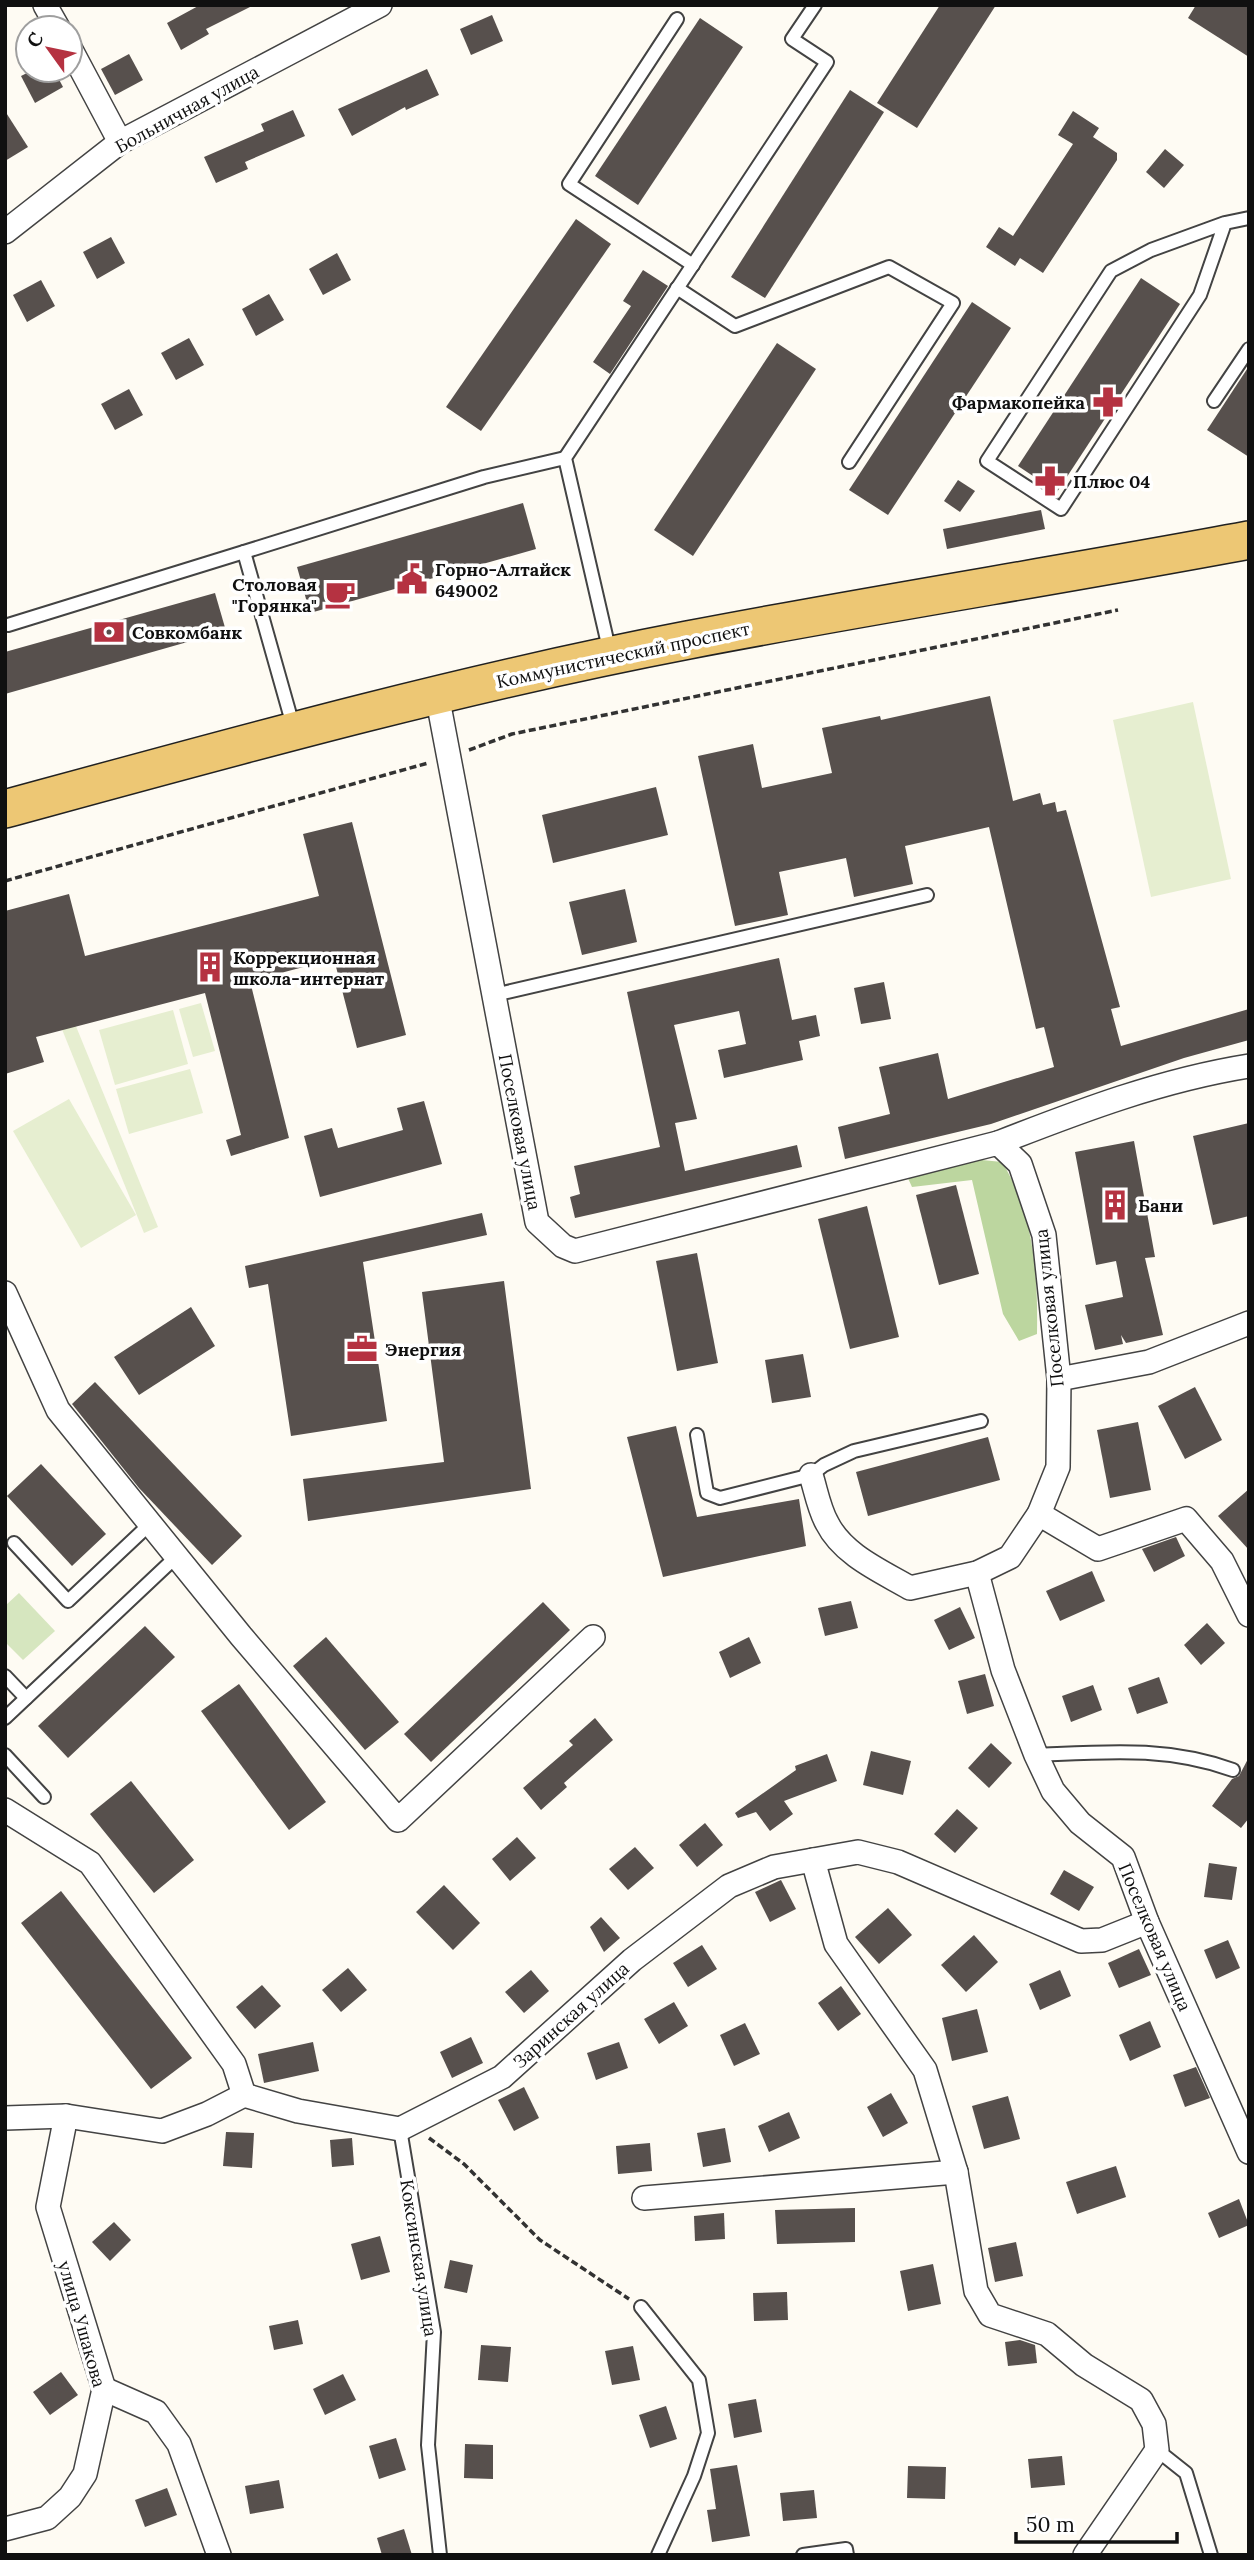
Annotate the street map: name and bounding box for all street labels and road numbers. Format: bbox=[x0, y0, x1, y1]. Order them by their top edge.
street label: Больничная улица bbox=[111, 60, 263, 158]
street label: Коммунистический проспект bbox=[494, 617, 752, 693]
street label: Поселковая улица bbox=[494, 1052, 546, 1212]
street label: Поселковая улица bbox=[1029, 1228, 1069, 1388]
street label: Поселковая улица bbox=[1113, 1859, 1197, 2015]
street label: Заринская улица bbox=[508, 1957, 634, 2073]
street label: Коксинская улица bbox=[395, 2178, 443, 2338]
street label: улица Ушакова bbox=[53, 2258, 111, 2390]

